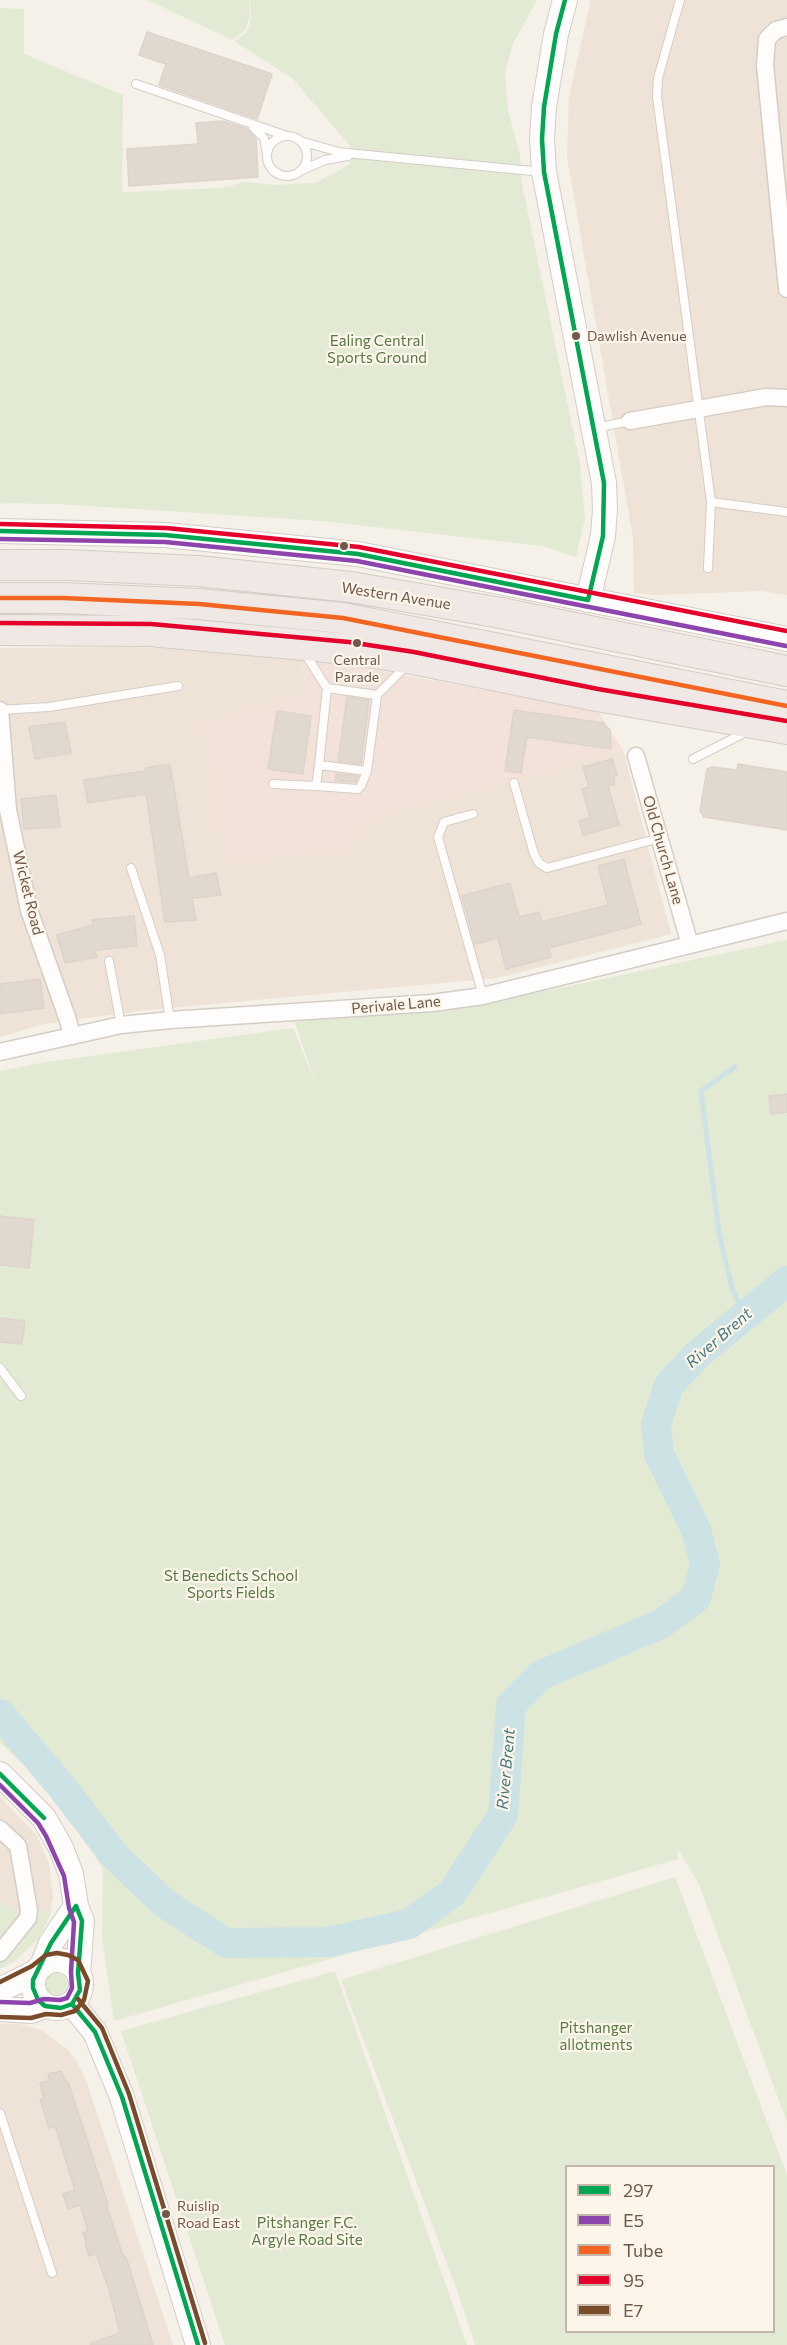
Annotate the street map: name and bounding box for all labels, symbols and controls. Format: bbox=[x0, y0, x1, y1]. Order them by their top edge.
place label: Dawlish Avenue bbox=[587, 328, 687, 344]
marker: Dawlish Avenue bbox=[570, 330, 582, 342]
park label: Ealing Central Sports Ground bbox=[327, 332, 427, 367]
unlabelled marker bbox=[338, 540, 350, 552]
street label: Western Avenue bbox=[340, 578, 452, 614]
marker: Central Parade bbox=[351, 637, 363, 649]
place label: Central Parade bbox=[333, 652, 381, 684]
street label: Old Church Lane bbox=[639, 793, 687, 907]
street label: Wicket Road bbox=[9, 849, 47, 937]
street label: Perivale Lane bbox=[350, 992, 442, 1018]
water label: River Brent bbox=[682, 1304, 756, 1372]
park label: St Benedicts School Sports Fields bbox=[164, 1567, 298, 1602]
water label: River Brent bbox=[493, 1728, 519, 1810]
park label: Pitshanger allotments bbox=[559, 2019, 633, 2054]
legend bbox=[565, 2165, 775, 2333]
text: 297 bbox=[623, 2179, 653, 2201]
place label: Ruislip Road East bbox=[177, 2198, 240, 2230]
marker: Ruislip Road East bbox=[160, 2208, 172, 2220]
text: E5 bbox=[623, 2209, 644, 2231]
park label: Pitshanger F.C. Argyle Road Site bbox=[251, 2214, 363, 2249]
text: Tube bbox=[623, 2239, 663, 2261]
text: 95 bbox=[623, 2269, 644, 2291]
text: E7 bbox=[623, 2299, 643, 2321]

